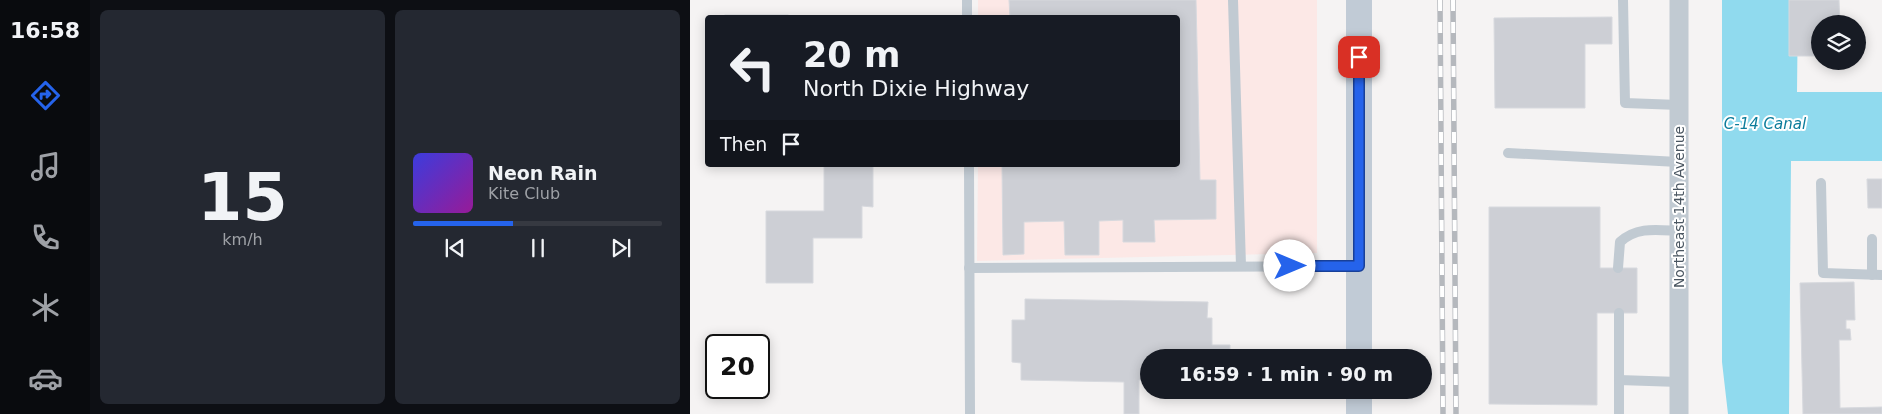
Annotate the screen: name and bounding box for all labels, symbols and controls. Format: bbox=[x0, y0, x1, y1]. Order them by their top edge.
map controls bbox=[1811, 15, 1866, 70]
button: layers bbox=[1811, 15, 1866, 70]
text: 16:58 bbox=[10, 18, 80, 43]
icon: left bbox=[720, 35, 785, 100]
text: 20 m bbox=[803, 35, 900, 75]
pin bbox=[1338, 36, 1380, 78]
icon: arrive bbox=[1345, 43, 1373, 71]
text: North Dixie Highway bbox=[803, 76, 1029, 101]
icon: directions bbox=[28, 78, 63, 113]
water label: C-14 Canal bbox=[1724, 115, 1807, 133]
street label: Northeast 14th Avenue bbox=[1671, 126, 1687, 288]
icon: arrive bbox=[777, 130, 805, 158]
text: Then bbox=[720, 133, 767, 155]
icon: music bbox=[28, 149, 63, 184]
text: 15 bbox=[197, 160, 288, 235]
text: Neon Rain bbox=[488, 162, 597, 184]
text: Kite Club bbox=[488, 184, 560, 203]
icon: phone bbox=[28, 220, 63, 255]
text: km/h bbox=[222, 230, 263, 249]
icon: previous bbox=[441, 234, 469, 262]
icon: pause bbox=[524, 234, 552, 262]
icon: next bbox=[607, 234, 635, 262]
position arrow bbox=[1263, 239, 1315, 291]
icon: climate bbox=[28, 290, 63, 325]
speed limit sign: 20 bbox=[705, 334, 770, 399]
icon: car bbox=[28, 361, 63, 396]
text: 16:59 · 1 min · 90 m bbox=[1179, 363, 1393, 385]

